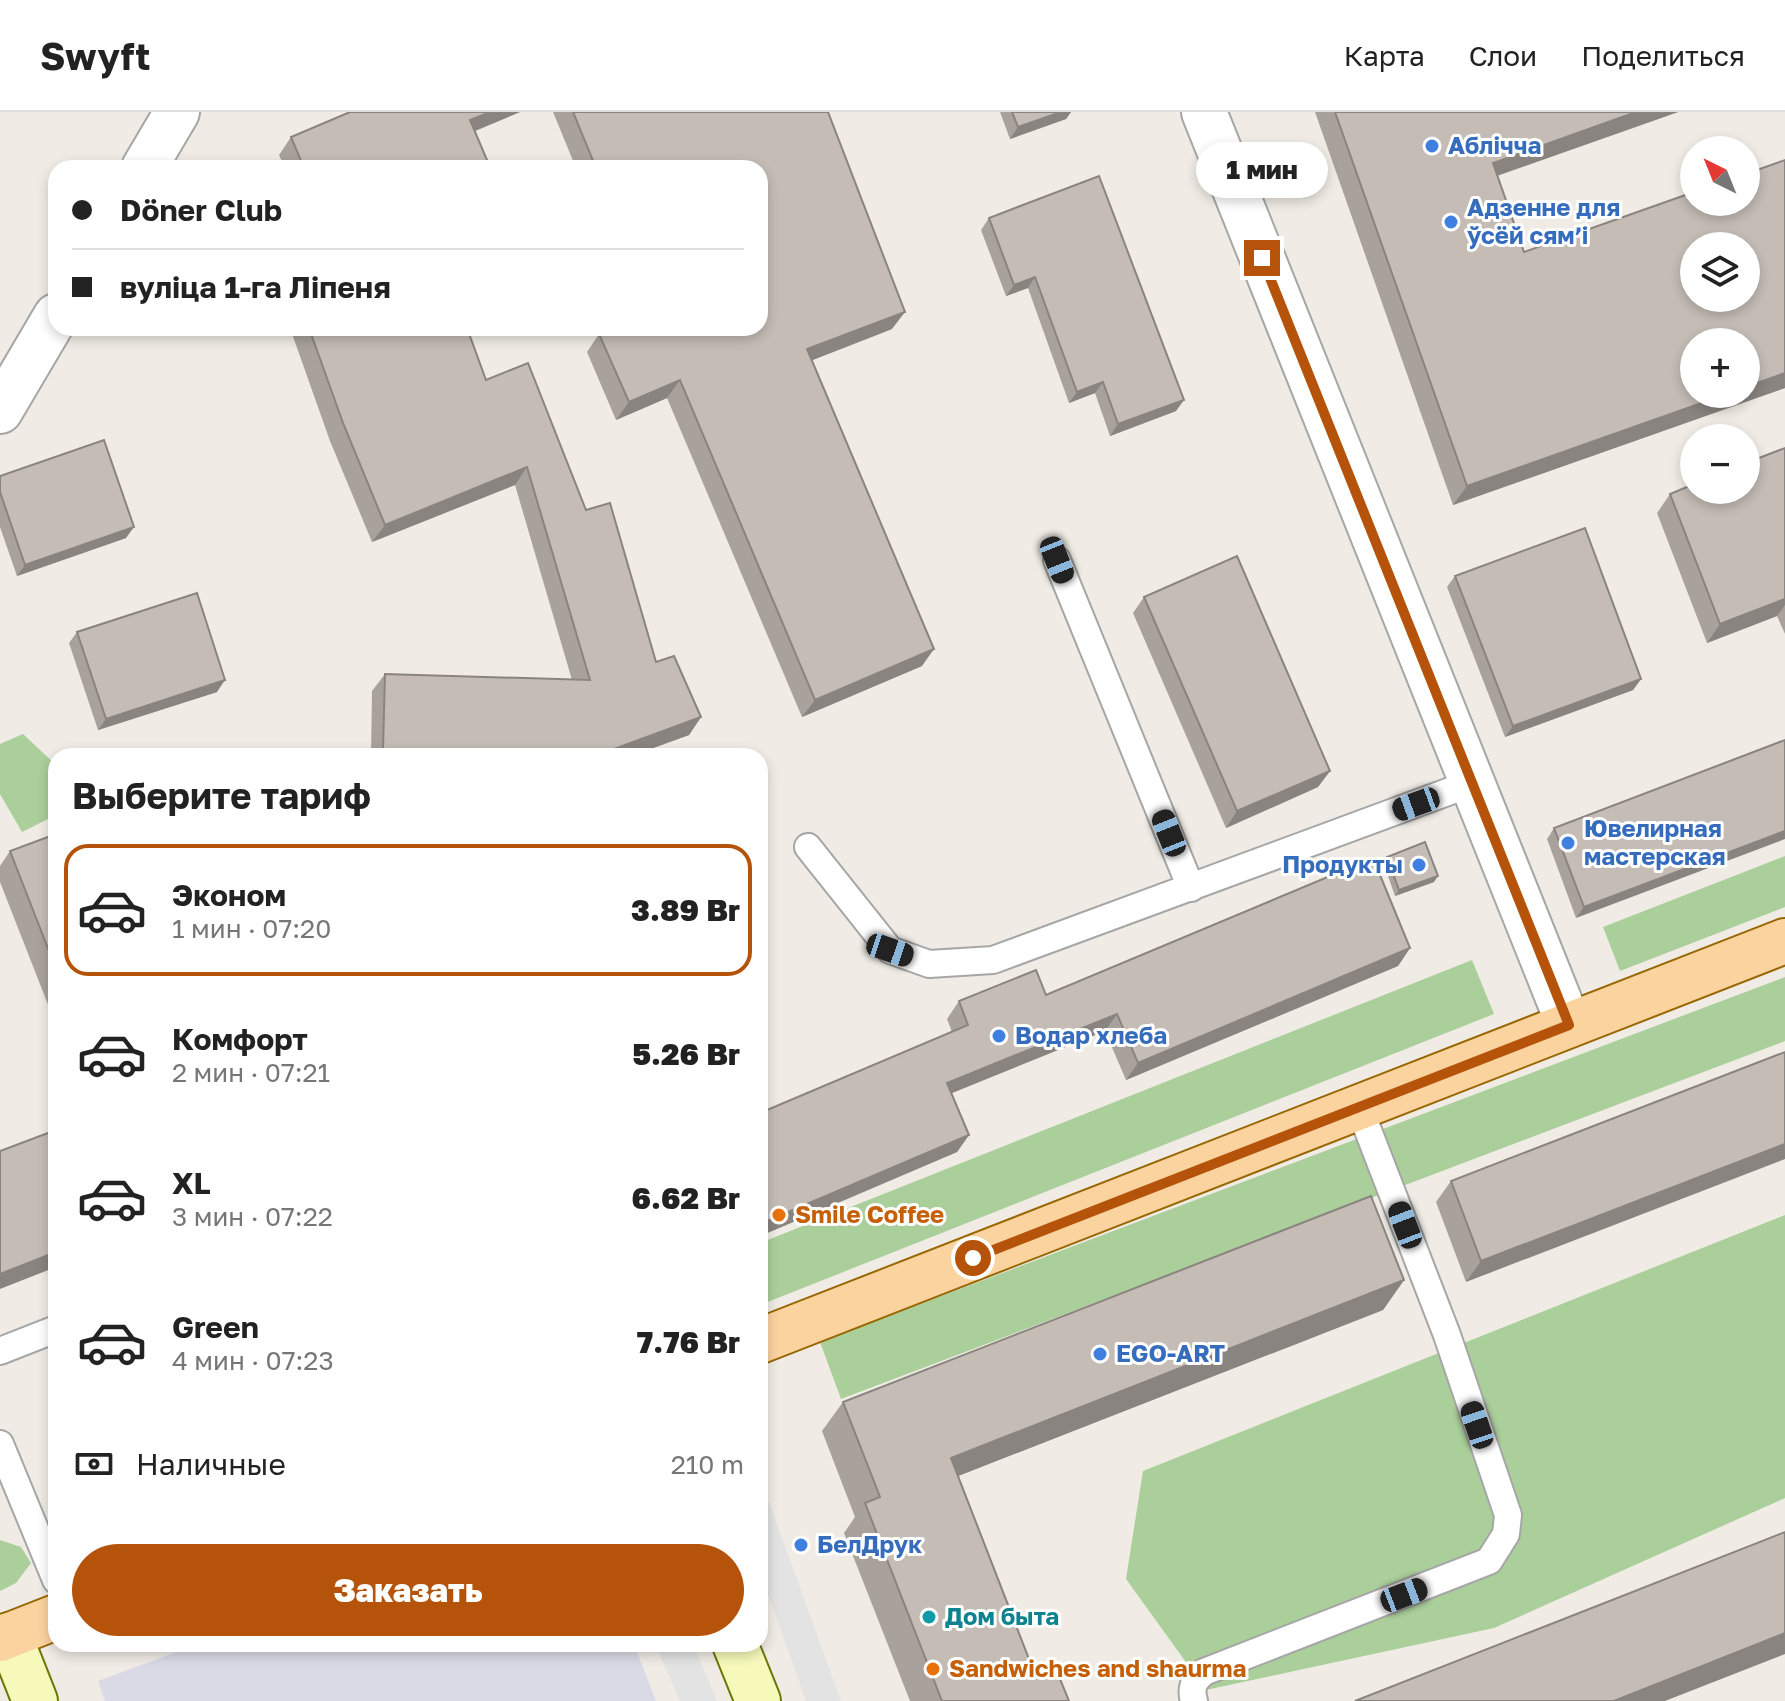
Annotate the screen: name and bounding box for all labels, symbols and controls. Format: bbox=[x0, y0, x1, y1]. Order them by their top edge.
text: Swyft bbox=[40, 33, 150, 78]
text: Карта bbox=[1344, 39, 1425, 72]
text: Слои bbox=[1469, 39, 1537, 72]
text: Поделиться bbox=[1581, 39, 1745, 72]
place label: Аблічча bbox=[1448, 130, 1542, 159]
north arrow bbox=[1680, 136, 1760, 216]
map controls bbox=[1680, 136, 1760, 504]
marker: Аблічча bbox=[1423, 137, 1441, 155]
callout: 1 мин bbox=[1196, 142, 1328, 198]
text: 1 мин bbox=[1226, 154, 1298, 185]
text: Döner Club bbox=[120, 192, 282, 228]
place label: Адзенне для ўсёй сямʼі bbox=[1467, 192, 1620, 249]
marker: Адзенне для ўсёй сямʼі bbox=[1442, 213, 1460, 231]
button: layers bbox=[1680, 232, 1760, 312]
route end bbox=[1244, 240, 1280, 276]
text: вуліца 1-га Ліпеня bbox=[120, 269, 391, 305]
button: + bbox=[1680, 328, 1760, 408]
button: − bbox=[1680, 424, 1760, 504]
car bbox=[1037, 533, 1077, 587]
text: Выберите тариф bbox=[72, 774, 371, 817]
car bbox=[1389, 785, 1443, 823]
car bbox=[1149, 806, 1189, 860]
place label: Ювелирная мастерская bbox=[1584, 813, 1726, 870]
marker: Ювелирная мастерская bbox=[1559, 834, 1577, 852]
place label: Продукты bbox=[1282, 849, 1403, 878]
marker: Продукты bbox=[1410, 856, 1428, 874]
icon: car bbox=[76, 874, 148, 946]
text: Эконом bbox=[172, 877, 286, 913]
text: 3.89 Br bbox=[631, 892, 740, 928]
text: 1 мин · 07:20 bbox=[172, 913, 331, 944]
car bbox=[863, 931, 917, 969]
icon: car bbox=[76, 1018, 148, 1090]
place label: Водар хлеба bbox=[1015, 1020, 1167, 1049]
text: Комфорт bbox=[172, 1021, 308, 1057]
marker: Водар хлеба bbox=[990, 1027, 1008, 1045]
text: 5.26 Br bbox=[632, 1036, 740, 1072]
text: 2 мин · 07:21 bbox=[172, 1057, 330, 1088]
icon: car bbox=[76, 1162, 148, 1234]
text: XL bbox=[172, 1165, 211, 1201]
text: 6.62 Br bbox=[632, 1180, 740, 1216]
car bbox=[1385, 1198, 1425, 1252]
place label: Smile Coffee bbox=[795, 1199, 944, 1228]
text: 3 мин · 07:22 bbox=[172, 1201, 333, 1232]
marker: Smile Coffee bbox=[770, 1206, 788, 1224]
route start bbox=[955, 1240, 991, 1276]
icon: car bbox=[76, 1306, 148, 1378]
text: Green bbox=[172, 1309, 259, 1345]
text: 7.76 Br bbox=[637, 1324, 740, 1360]
place label: EGO-ART bbox=[1116, 1338, 1226, 1367]
text: 4 мин · 07:23 bbox=[172, 1345, 334, 1376]
marker: EGO-ART bbox=[1091, 1345, 1109, 1363]
car bbox=[1458, 1398, 1496, 1452]
icon: cash bbox=[72, 1442, 116, 1486]
text: Наличные bbox=[136, 1446, 286, 1482]
text: 210 m bbox=[671, 1449, 744, 1480]
place label: БелДрук bbox=[817, 1529, 922, 1558]
marker: БелДрук bbox=[792, 1536, 810, 1554]
button: Заказать bbox=[72, 1544, 744, 1636]
car bbox=[1377, 1575, 1431, 1615]
place label: Дом быта bbox=[945, 1601, 1059, 1630]
marker: Дом быта bbox=[920, 1608, 938, 1626]
place label: Sandwiches and shaurma bbox=[949, 1653, 1246, 1682]
marker: Sandwiches and shaurma bbox=[924, 1660, 942, 1678]

